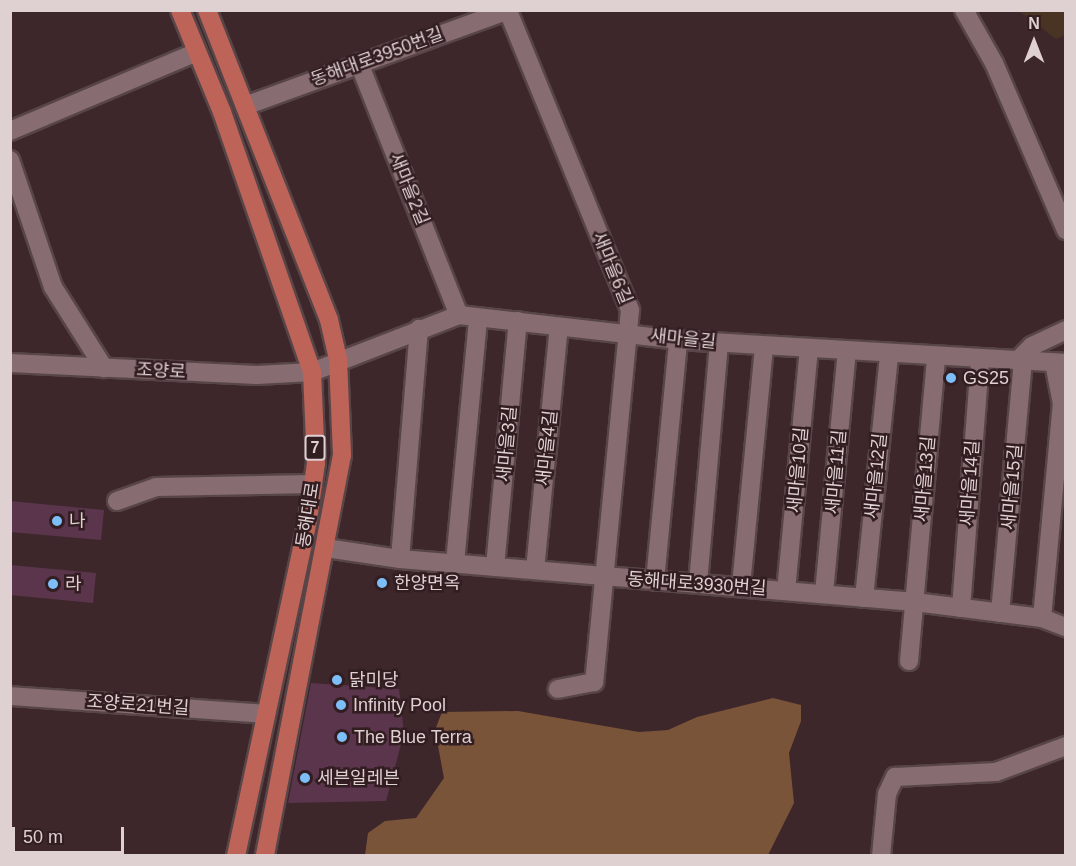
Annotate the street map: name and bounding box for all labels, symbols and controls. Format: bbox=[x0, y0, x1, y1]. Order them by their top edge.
north arrow bbox=[1004, 12, 1064, 72]
text: N bbox=[1028, 15, 1040, 32]
street label: 동해대로3950번길 bbox=[308, 23, 446, 91]
street label: 새마을2길 bbox=[385, 150, 433, 228]
street label: 새마을6길 bbox=[588, 229, 636, 307]
street label: 새마을길 bbox=[649, 325, 717, 353]
street label: 조양로 bbox=[136, 359, 186, 383]
place label: GS25 bbox=[963, 367, 1009, 389]
marker: GS25 bbox=[944, 371, 958, 385]
street label: 새마을3길 bbox=[493, 405, 521, 483]
street label: 새마을4길 bbox=[532, 409, 562, 487]
street label: 새마을10길 bbox=[783, 426, 813, 514]
street label: 새마을11길 bbox=[822, 429, 850, 515]
street label: 새마을12길 bbox=[861, 432, 891, 520]
road number: 7 bbox=[304, 435, 326, 461]
street label: 새마을13길 bbox=[910, 435, 940, 523]
street label: 새마을14길 bbox=[956, 439, 984, 527]
street label: 새마을15길 bbox=[997, 443, 1027, 531]
street label: 동해대로 bbox=[292, 481, 324, 549]
place label: 나 bbox=[69, 510, 86, 532]
marker: 나 bbox=[50, 514, 64, 528]
street label: 동해대로3930번길 bbox=[627, 568, 767, 600]
place label: 한양면옥 bbox=[394, 572, 460, 594]
place label: 라 bbox=[65, 573, 82, 595]
marker: 한양면옥 bbox=[375, 576, 389, 590]
marker: 라 bbox=[46, 577, 60, 591]
place label: 닭미당 bbox=[349, 669, 399, 691]
marker: 닭미당 bbox=[330, 673, 344, 687]
street label: 조양로21번길 bbox=[86, 691, 190, 719]
place label: Infinity Pool bbox=[353, 694, 446, 716]
marker: Infinity Pool bbox=[334, 698, 348, 712]
place label: The Blue Terra bbox=[354, 726, 472, 748]
marker: The Blue Terra bbox=[335, 730, 349, 744]
place label: 세븐일레븐 bbox=[317, 767, 400, 789]
marker: 세븐일레븐 bbox=[298, 771, 312, 785]
scale bar bbox=[15, 815, 128, 853]
text: 50 m bbox=[23, 827, 63, 847]

